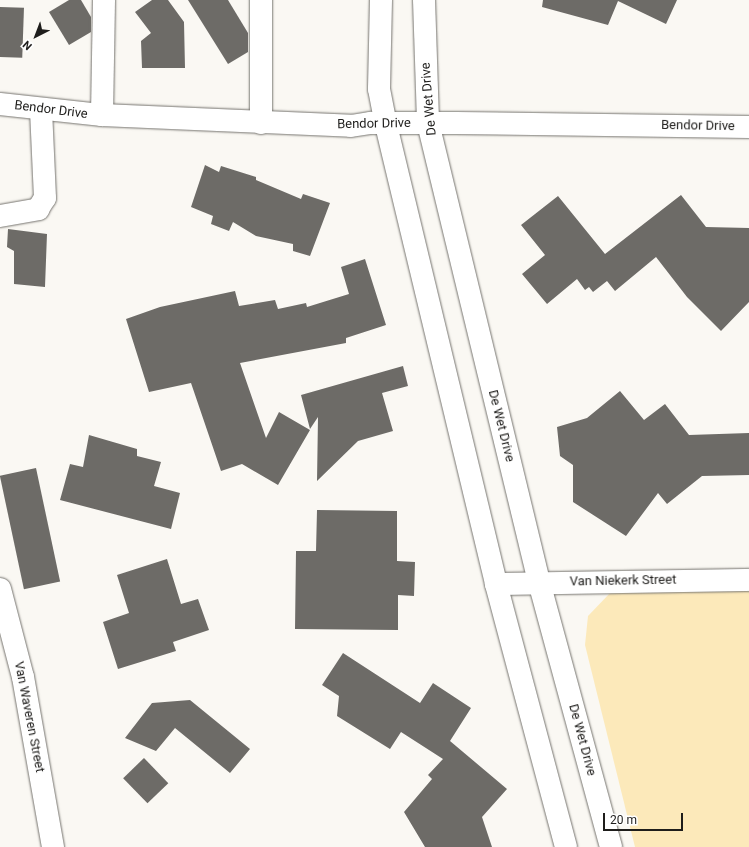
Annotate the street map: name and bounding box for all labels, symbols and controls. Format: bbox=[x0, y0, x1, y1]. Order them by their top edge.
north arrow bbox=[16, 16, 56, 56]
text: N bbox=[20, 38, 35, 53]
street label: De Wet Drive bbox=[418, 62, 440, 136]
street label: Bendor Drive bbox=[13, 98, 89, 122]
street label: Bendor Drive bbox=[337, 116, 411, 132]
street label: Bendor Drive bbox=[661, 118, 735, 134]
street label: De Wet Drive bbox=[485, 388, 517, 464]
street label: Van Niekerk Street bbox=[570, 572, 676, 590]
street label: Van Waveren Street bbox=[11, 660, 47, 774]
street label: De Wet Drive bbox=[565, 702, 599, 778]
scale bar bbox=[605, 805, 685, 831]
text: 20 m bbox=[610, 813, 637, 827]

